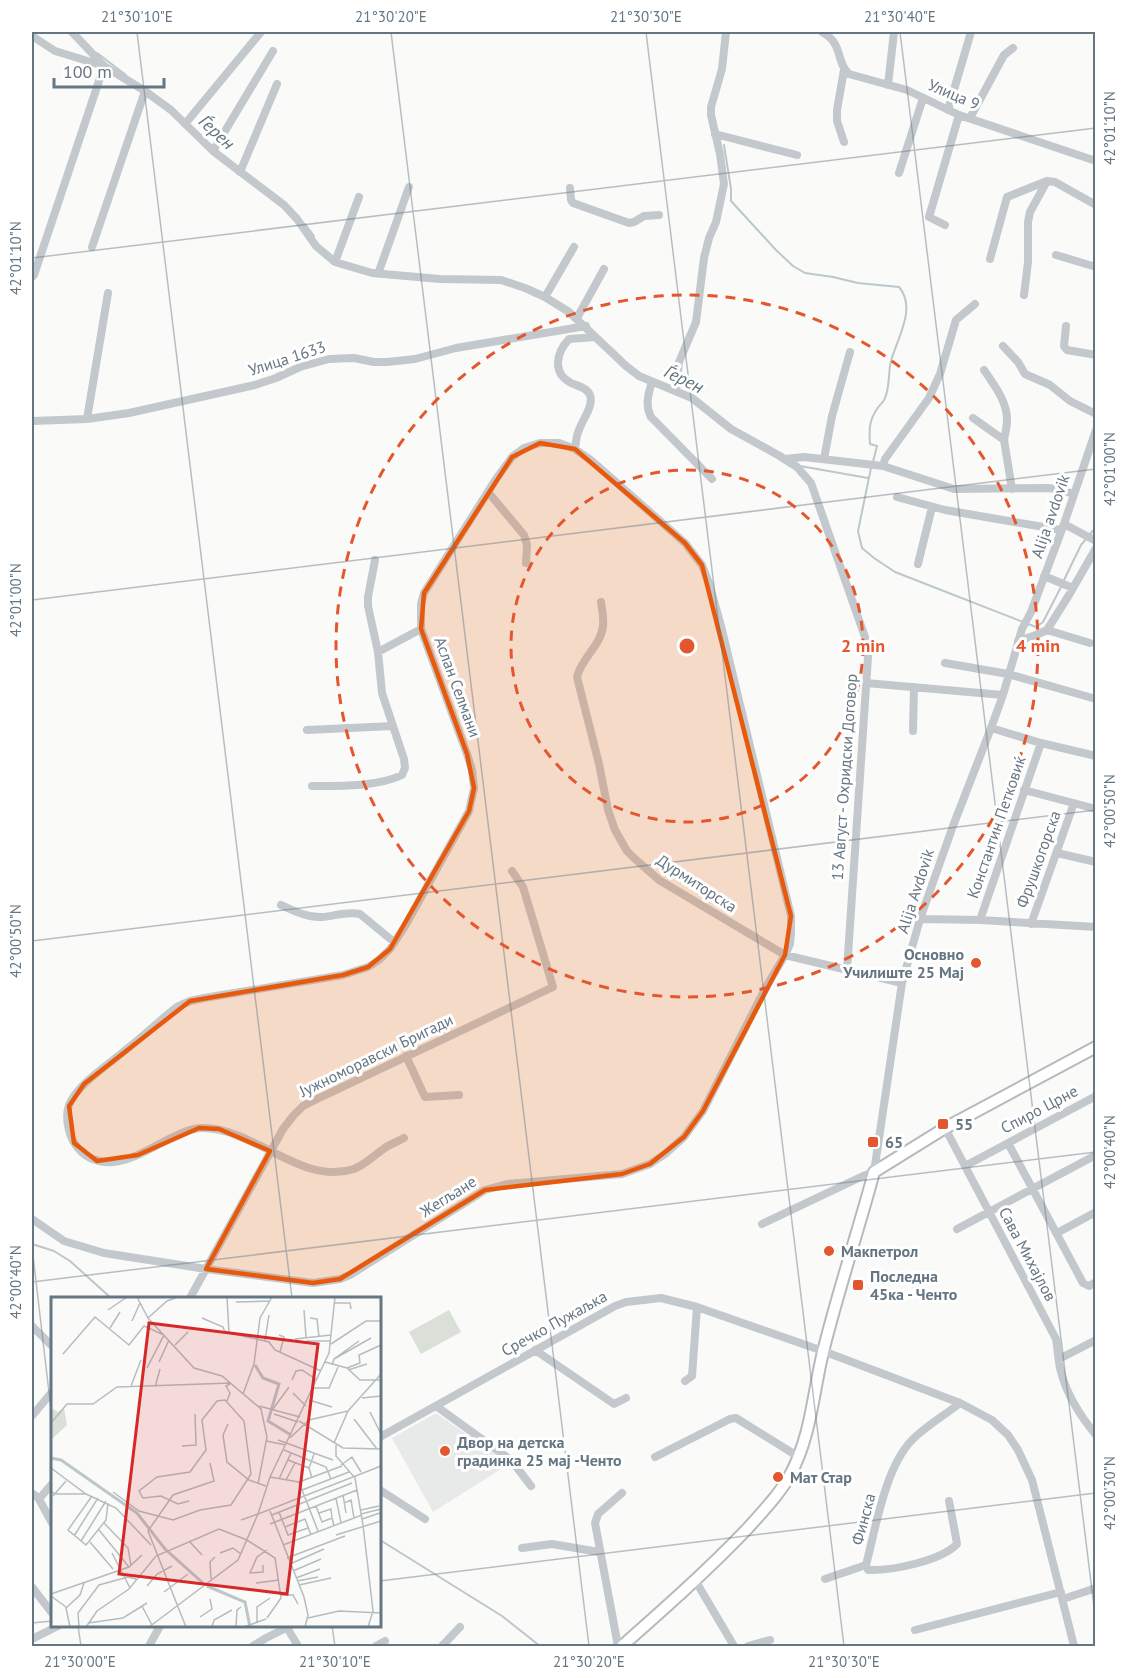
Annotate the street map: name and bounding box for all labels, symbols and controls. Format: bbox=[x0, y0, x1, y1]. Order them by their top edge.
text: 21°30'10"E bbox=[101, 7, 173, 26]
text: 21°30'20"E bbox=[355, 7, 427, 26]
text: 21°30'30"E bbox=[610, 7, 682, 26]
text: 21°30'40"E bbox=[864, 7, 936, 26]
scale bar bbox=[54, 51, 164, 89]
text: 100 m bbox=[63, 60, 112, 83]
street label: Улица 9 bbox=[925, 74, 983, 114]
text: 42°01'10"N bbox=[1100, 91, 1119, 165]
water label: Ѓерен bbox=[194, 110, 240, 155]
text: 42°01'10"N bbox=[6, 221, 25, 295]
street label: Улица 1633 bbox=[246, 336, 328, 380]
water label: Ѓерен bbox=[661, 360, 708, 399]
text: 42°01'00"N bbox=[1100, 432, 1119, 506]
street label: Alija avdovik bbox=[1026, 471, 1074, 560]
text: 42°01'00"N bbox=[6, 563, 25, 637]
street label: Аслан Селмани bbox=[431, 634, 485, 740]
text: 2 min bbox=[841, 634, 885, 657]
text: 4 min bbox=[1016, 634, 1060, 657]
centre of rings bbox=[677, 636, 697, 656]
street label: 13 Август - Охридски Договор bbox=[827, 673, 861, 881]
street label: Константин Петковиќ bbox=[962, 753, 1030, 901]
text: 42°00'50"N bbox=[1100, 774, 1119, 848]
street label: Фрушкогорска bbox=[1011, 808, 1065, 910]
street label: Alija Avdovik bbox=[892, 846, 938, 936]
street label: Дурмиторска bbox=[653, 850, 741, 916]
text: 42°00'50"N bbox=[6, 904, 25, 978]
place label: Основно Училиште 25 Мај bbox=[842, 944, 964, 982]
marker: Основно Училиште 25 Мај bbox=[969, 956, 983, 970]
street label: Јужноморавски Бригади bbox=[295, 1009, 456, 1101]
street label: Спиро Црне bbox=[997, 1080, 1081, 1138]
place label: 55 bbox=[955, 1114, 973, 1134]
text: 42°00'40"N bbox=[1100, 1115, 1119, 1189]
marker: 55 bbox=[936, 1117, 950, 1131]
place label: 65 bbox=[885, 1132, 903, 1152]
marker: 65 bbox=[866, 1135, 880, 1149]
street label: Жегљане bbox=[415, 1171, 480, 1222]
street label: Сава Михајлов bbox=[995, 1204, 1061, 1304]
place label: Макпетрол bbox=[841, 1241, 918, 1261]
marker: Макпетрол bbox=[822, 1244, 836, 1258]
text: 42°00'40"N bbox=[6, 1245, 25, 1319]
place label: Последна 45ка - Ченто bbox=[870, 1266, 958, 1304]
marker: Последна 45ка - Ченто bbox=[851, 1278, 865, 1292]
street label: Сречко Пужаљка bbox=[498, 1286, 610, 1360]
inset map bbox=[51, 1297, 381, 1627]
place label: Двор на детска градинка 25 мај -Ченто bbox=[457, 1432, 622, 1470]
marker: Двор на детска градинка 25 мај -Ченто bbox=[438, 1444, 452, 1458]
text: 42°00'30"N bbox=[1100, 1456, 1119, 1530]
place label: Мат Стар bbox=[790, 1467, 852, 1487]
marker: Мат Стар bbox=[771, 1470, 785, 1484]
street label: Финска bbox=[847, 1491, 879, 1547]
text: 21°30'00"E bbox=[44, 1652, 116, 1671]
text: 21°30'10"E bbox=[299, 1652, 371, 1671]
text: 21°30'20"E bbox=[553, 1652, 625, 1671]
text: 21°30'30"E bbox=[808, 1652, 880, 1671]

